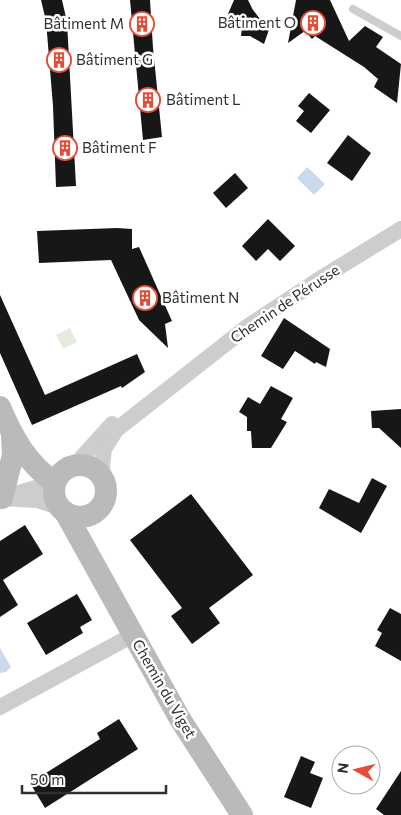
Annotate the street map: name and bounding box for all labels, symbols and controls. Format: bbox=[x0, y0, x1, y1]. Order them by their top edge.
building icon: Bâtiment O bbox=[300, 10, 326, 36]
building icon: Bâtiment M bbox=[129, 11, 155, 37]
place label: Bâtiment O bbox=[218, 13, 296, 31]
place label: Bâtiment M bbox=[44, 14, 124, 32]
building icon: Bâtiment G bbox=[46, 47, 72, 73]
place label: Bâtiment G bbox=[76, 50, 153, 68]
building icon: Bâtiment L bbox=[135, 87, 161, 113]
place label: Bâtiment L bbox=[166, 90, 241, 108]
building icon: Bâtiment F bbox=[52, 135, 78, 161]
place label: Bâtiment F bbox=[82, 138, 157, 156]
street label: Chemin de Pérusse bbox=[227, 260, 342, 346]
building icon: Bâtiment N bbox=[132, 285, 158, 311]
place label: Bâtiment N bbox=[162, 288, 239, 306]
street label: Chemin du Viget bbox=[129, 636, 200, 741]
north arrow bbox=[331, 745, 381, 795]
scale bar bbox=[22, 762, 166, 794]
text: N bbox=[333, 762, 352, 775]
text: 50 m bbox=[30, 770, 64, 788]

